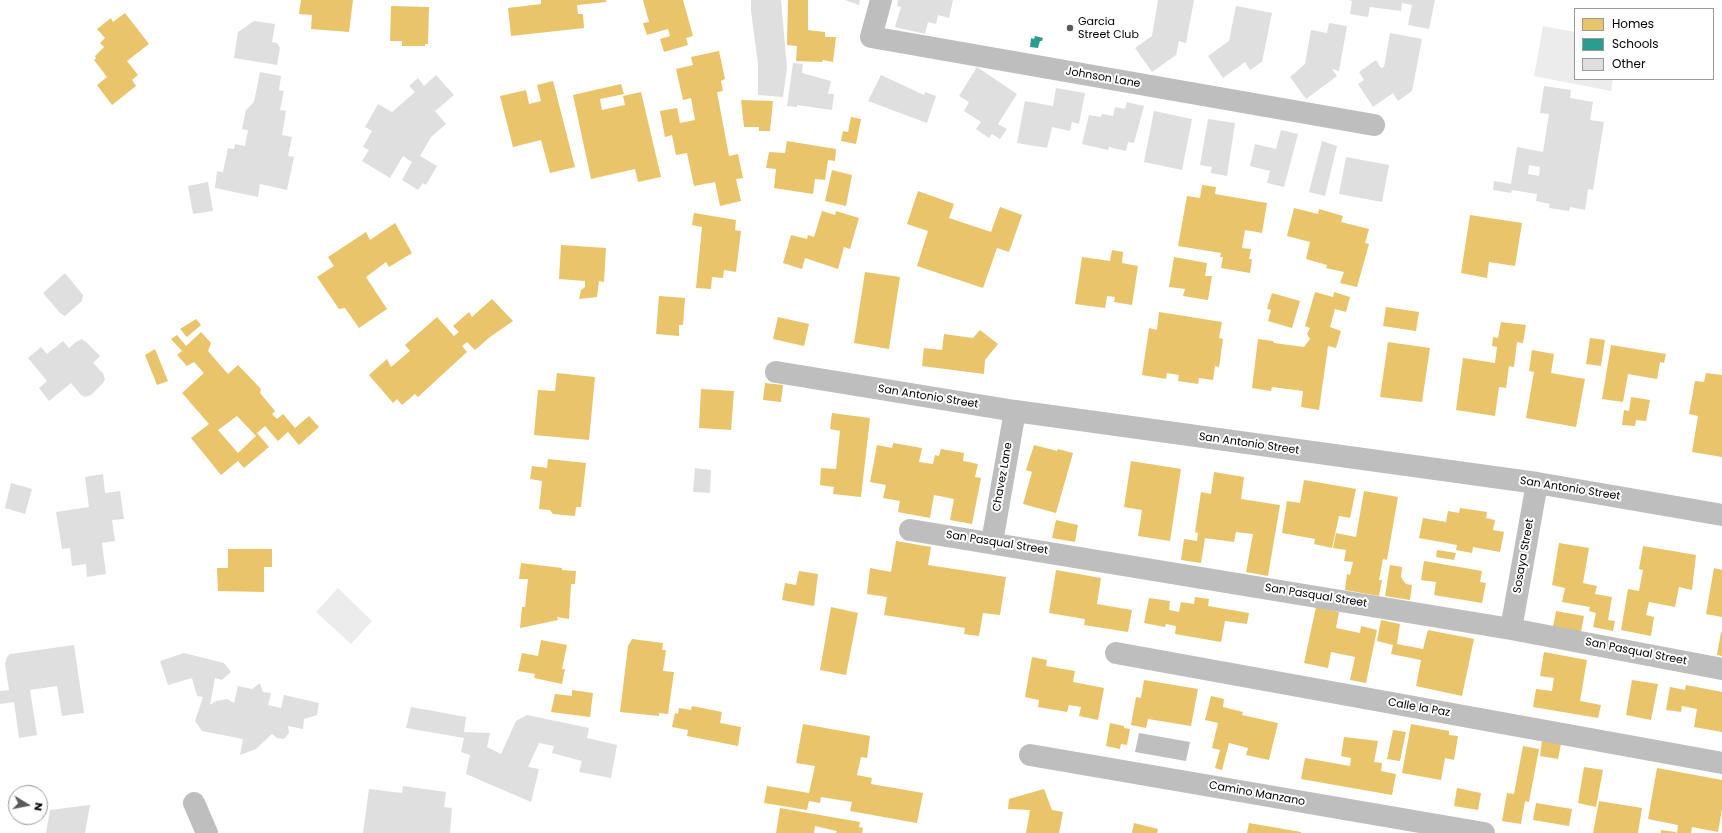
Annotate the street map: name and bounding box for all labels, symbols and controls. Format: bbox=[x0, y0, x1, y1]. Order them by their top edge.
legend bbox=[1574, 8, 1714, 80]
place label: Garcia Street Club bbox=[1078, 15, 1139, 41]
text: Homes bbox=[1612, 15, 1654, 32]
marker: Garcia Street Club bbox=[1065, 23, 1075, 33]
text: Schools bbox=[1612, 35, 1659, 52]
text: Other bbox=[1612, 55, 1645, 72]
street label: Johnson Lane bbox=[1065, 65, 1141, 91]
street label: San Antonio Street bbox=[877, 383, 979, 411]
street label: San Antonio Street bbox=[1198, 430, 1300, 458]
street label: Chavez Lane bbox=[990, 441, 1016, 513]
street label: San Antonio Street bbox=[1519, 475, 1621, 503]
street label: Sosaya Street bbox=[1511, 518, 1537, 594]
street label: San Pasqual Street bbox=[945, 528, 1049, 558]
street label: San Pasqual Street bbox=[1264, 581, 1368, 611]
street label: San Pasqual Street bbox=[1584, 636, 1688, 668]
street label: Calle la Paz bbox=[1387, 696, 1451, 720]
street label: Camino Manzano bbox=[1208, 779, 1306, 809]
north arrow bbox=[8, 785, 48, 825]
text: N bbox=[30, 801, 47, 812]

